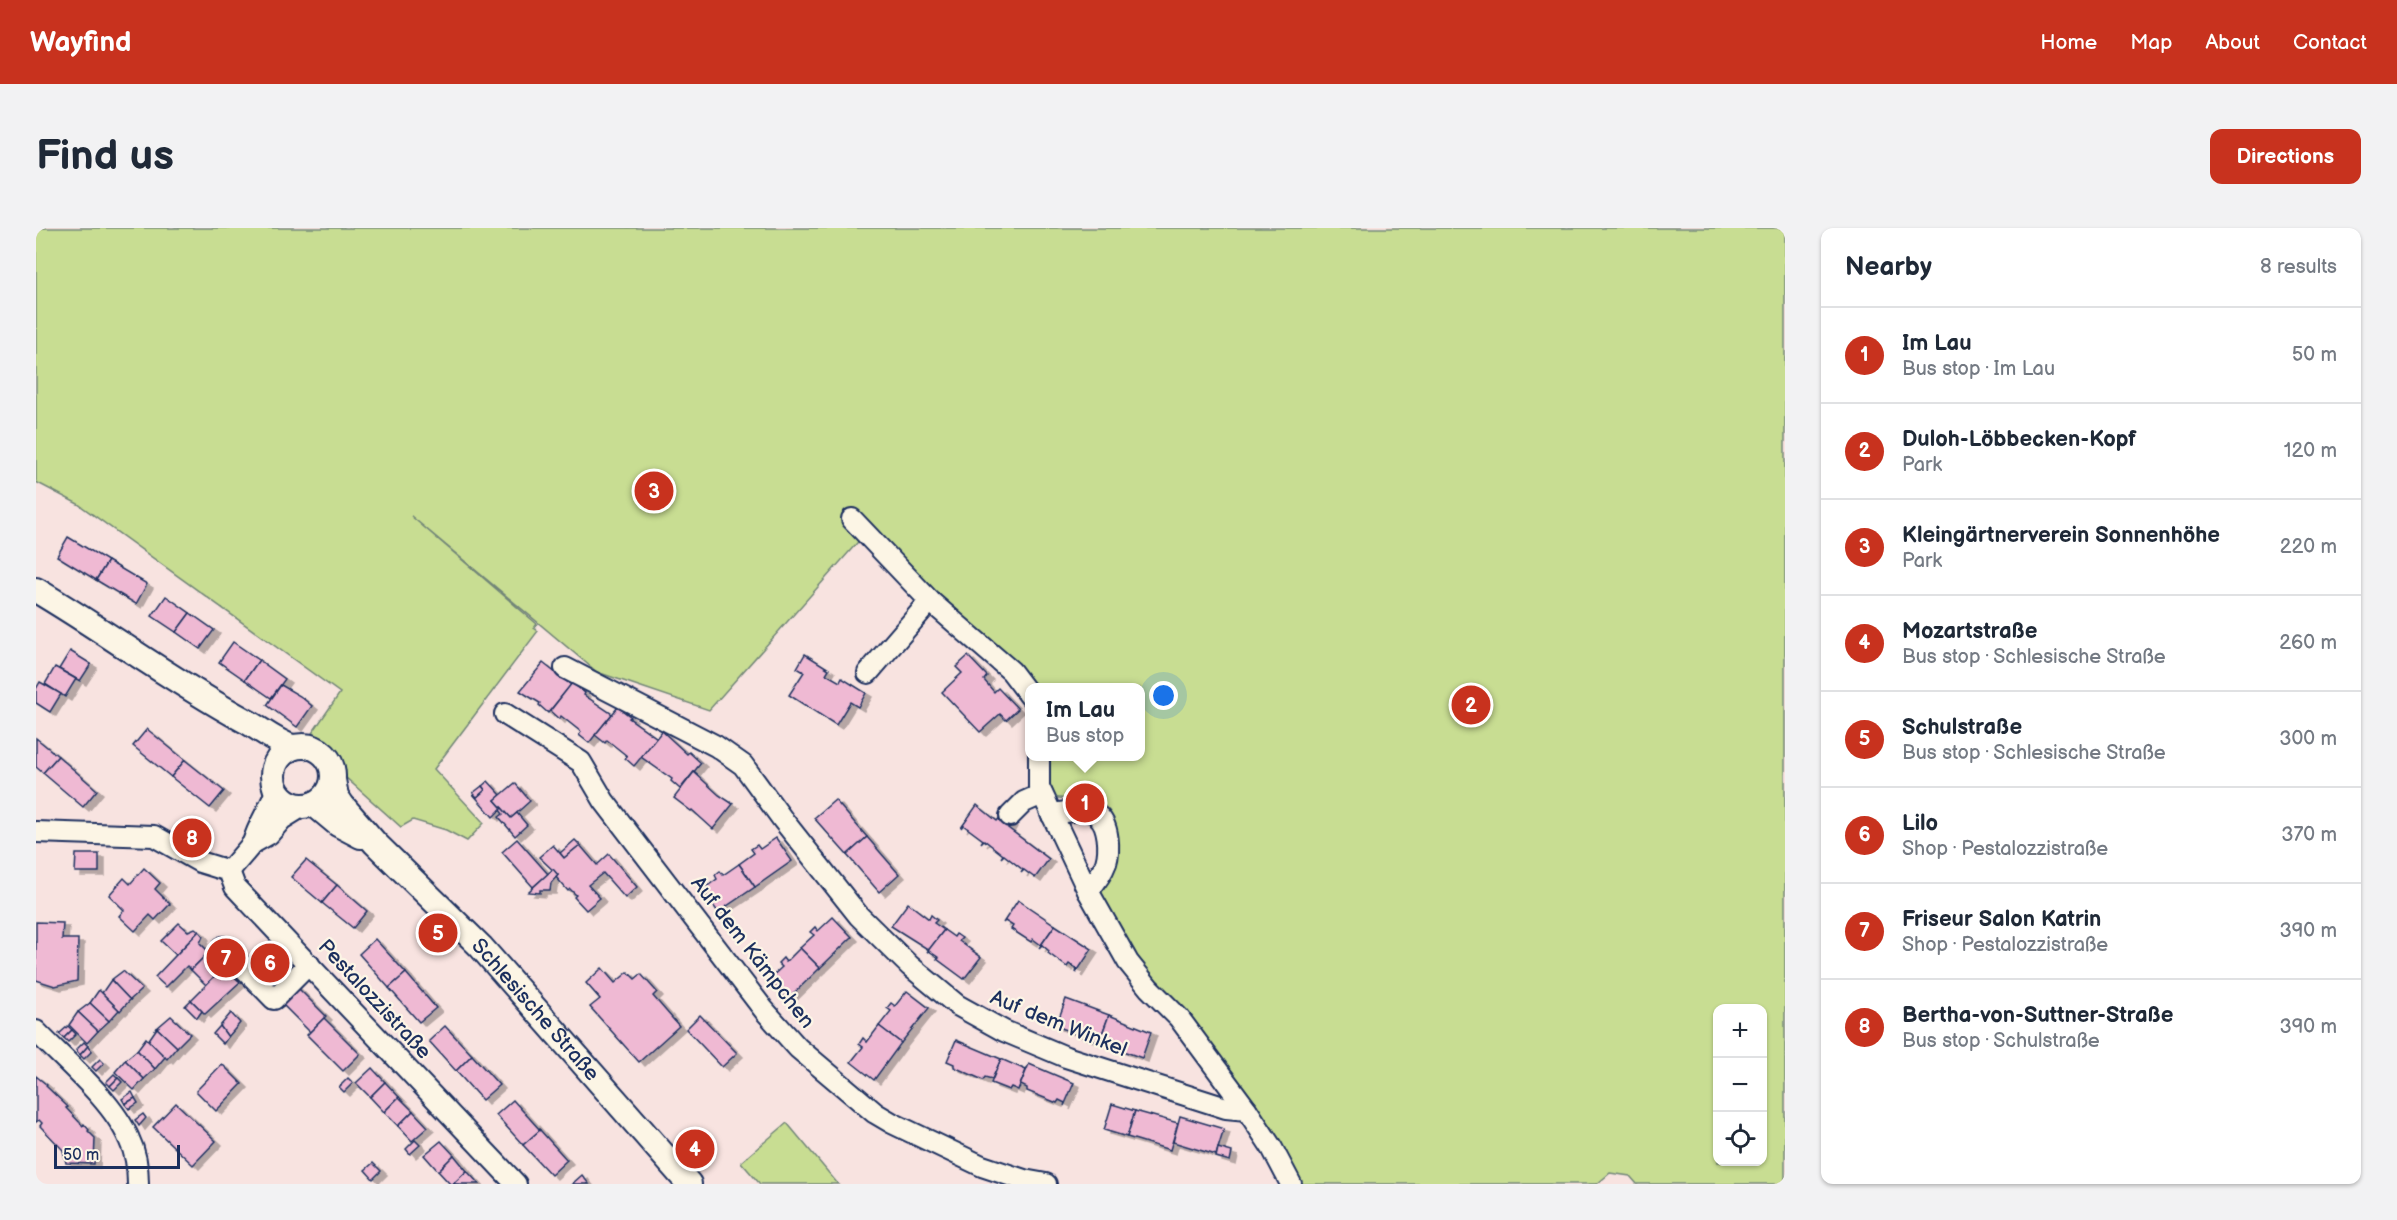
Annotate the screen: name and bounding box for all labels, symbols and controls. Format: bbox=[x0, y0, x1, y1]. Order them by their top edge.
text: Wayfind bbox=[30, 26, 131, 59]
text: Home bbox=[2040, 30, 2097, 55]
text: Map bbox=[2130, 30, 2172, 55]
text: About bbox=[2205, 30, 2260, 55]
text: Contact bbox=[2293, 30, 2367, 55]
button: Directions bbox=[2210, 129, 2361, 184]
text: Find us bbox=[36, 131, 174, 182]
text: Nearby bbox=[1845, 252, 1932, 283]
text: 8 results bbox=[2260, 255, 2337, 279]
text: Im Lau bbox=[1902, 330, 1972, 357]
text: 1 bbox=[1860, 343, 1869, 367]
text: 50 m bbox=[2292, 343, 2337, 367]
text: Bus stop · Im Lau bbox=[1902, 357, 2055, 381]
text: Duloh-Löbbecken-Kopf bbox=[1902, 426, 2136, 453]
text: 2 bbox=[1859, 439, 1870, 463]
text: 120 m bbox=[2284, 439, 2337, 463]
text: Park bbox=[1902, 453, 1942, 477]
pin: 3 bbox=[634, 468, 674, 514]
text: Kleingärtnerverein Sonnenhöhe bbox=[1902, 522, 2220, 549]
text: 3 bbox=[1859, 535, 1870, 559]
text: 220 m bbox=[2280, 535, 2337, 559]
text: Park bbox=[1902, 549, 1942, 573]
text: Mozartstraße bbox=[1902, 618, 2037, 645]
text: 4 bbox=[1859, 631, 1870, 655]
text: 260 m bbox=[2279, 631, 2337, 655]
text: Bus stop · Schlesische Straße bbox=[1902, 645, 2166, 669]
your location bbox=[1149, 681, 1178, 710]
pin: 2 bbox=[1452, 682, 1490, 728]
popup bbox=[1025, 683, 1145, 761]
text: Im Lau bbox=[1046, 697, 1115, 724]
text: Schulstraße bbox=[1902, 714, 2022, 741]
text: Bus stop bbox=[1046, 724, 1124, 748]
text: 5 bbox=[1859, 727, 1870, 751]
text: 300 m bbox=[2279, 727, 2337, 751]
text: Bus stop · Schlesische Straße bbox=[1902, 741, 2166, 765]
pin: 1 bbox=[1066, 780, 1104, 826]
text: Lilo bbox=[1902, 810, 1938, 837]
pin: 8 bbox=[172, 816, 212, 860]
text: 6 bbox=[1858, 823, 1871, 847]
text: 370 m bbox=[2281, 823, 2337, 847]
text: Shop · Pestalozzistraße bbox=[1902, 837, 2108, 861]
street label: Auf dem Kämpchen bbox=[686, 871, 820, 1033]
text: Friseur Salon Katrin bbox=[1902, 906, 2101, 933]
pin: 5 bbox=[418, 910, 458, 956]
text: 7 bbox=[1859, 919, 1870, 943]
text: 390 m bbox=[2279, 919, 2337, 943]
street label: Schlesische Straße bbox=[467, 933, 605, 1086]
text: Shop · Pestalozzistraße bbox=[1902, 933, 2108, 957]
street label: Pestalozzistraße bbox=[313, 934, 436, 1064]
pin: 7 bbox=[206, 936, 246, 980]
pin: 6 bbox=[250, 940, 290, 986]
street label: Auf dem Winkel bbox=[987, 985, 1131, 1062]
text: Bertha-von-Suttner-Straße bbox=[1902, 1002, 2174, 1029]
map controls bbox=[1713, 1004, 1767, 1166]
button: + bbox=[1713, 1004, 1767, 1058]
text: 8 bbox=[1858, 1015, 1871, 1039]
text: 390 m bbox=[2279, 1015, 2337, 1039]
text: Bus stop · Schulstraße bbox=[1902, 1029, 2100, 1053]
button: − bbox=[1713, 1058, 1767, 1112]
button: locate bbox=[1713, 1112, 1767, 1166]
pin: 4 bbox=[676, 1126, 714, 1172]
scale bar bbox=[54, 1142, 180, 1170]
text: 50 m bbox=[63, 1146, 99, 1165]

